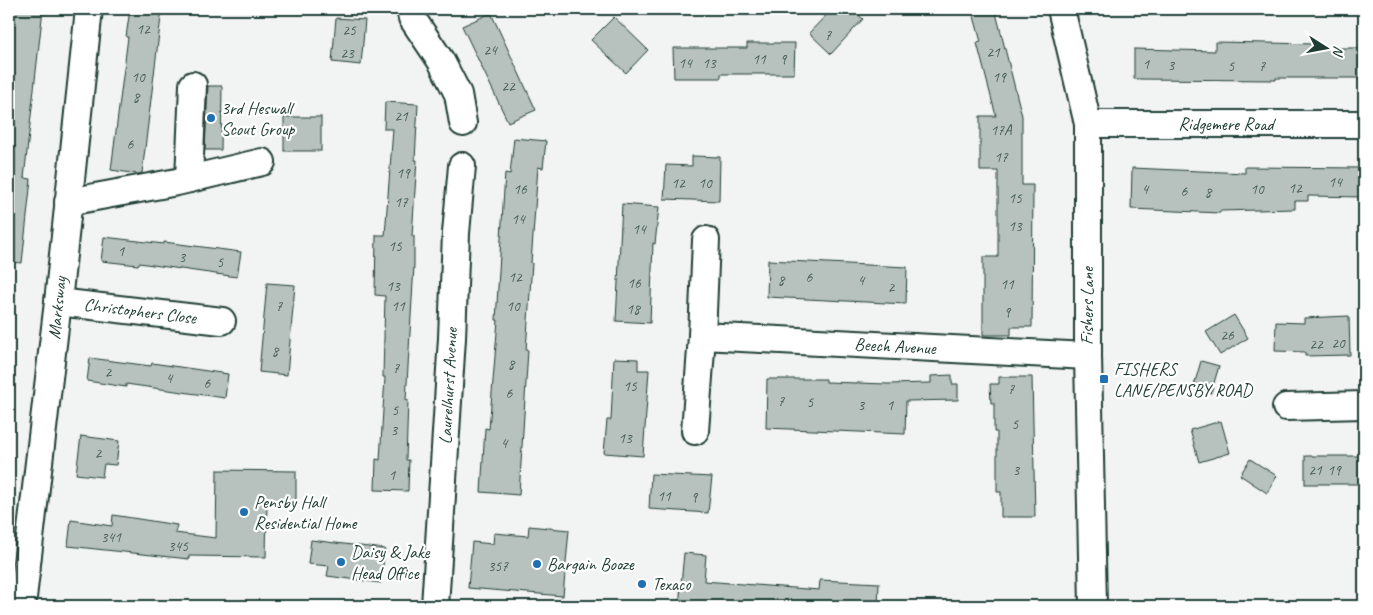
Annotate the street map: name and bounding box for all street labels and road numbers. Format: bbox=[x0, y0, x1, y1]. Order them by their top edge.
street label: Ridgemere Road bbox=[1178, 113, 1277, 135]
street label: Fishers Lane bbox=[1076, 266, 1098, 345]
street label: Marksway bbox=[43, 274, 71, 340]
street label: Christophers Close bbox=[83, 293, 198, 329]
street label: Laurelhurst Avenue bbox=[434, 326, 462, 445]
street label: Beech Avenue bbox=[854, 333, 937, 359]

